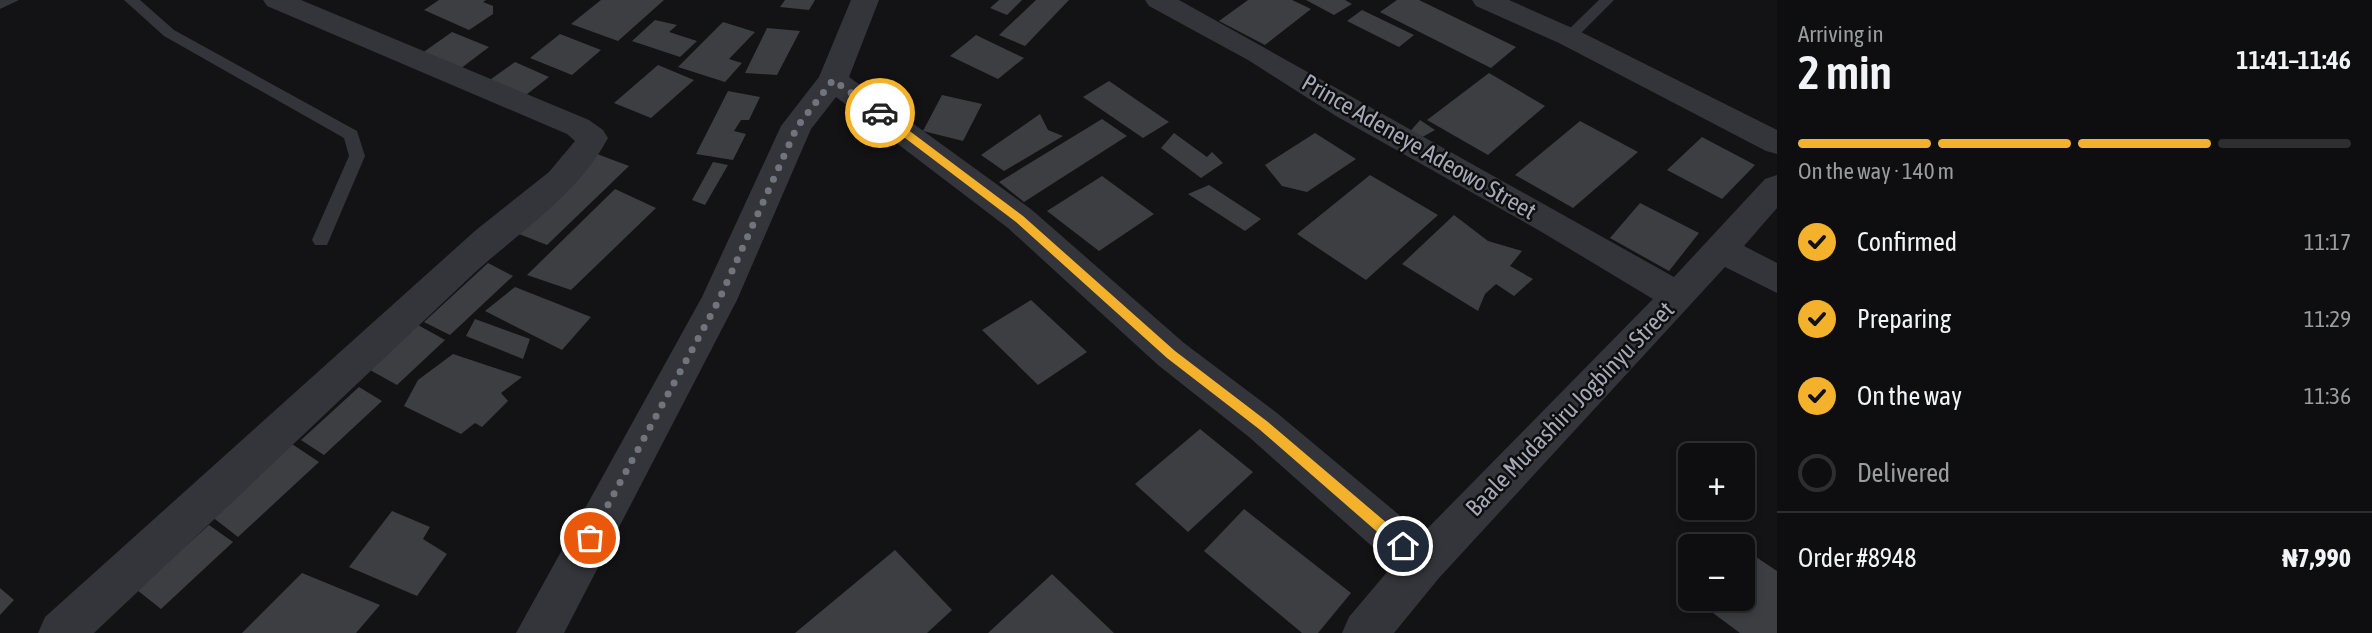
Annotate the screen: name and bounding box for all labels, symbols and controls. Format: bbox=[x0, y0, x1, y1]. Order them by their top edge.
text: Arriving in bbox=[1798, 21, 1884, 47]
text: 11:41–11:46 bbox=[2236, 45, 2351, 75]
text: 2 min bbox=[1798, 46, 1892, 99]
street label: Prince Adeneye Adeowo Street bbox=[1298, 69, 1541, 225]
courier bbox=[845, 78, 915, 148]
icon: car bbox=[861, 94, 899, 132]
text: On the way · 140 m bbox=[1798, 158, 1954, 184]
icon: check bbox=[1798, 223, 1836, 261]
text: Confirmed bbox=[1857, 227, 1957, 257]
text: 11:17 bbox=[2304, 229, 2351, 255]
street label: Baale Mudashiru Jogbinyu Street bbox=[1460, 296, 1679, 521]
icon: check bbox=[1798, 300, 1836, 338]
text: Preparing bbox=[1857, 304, 1951, 334]
text: 11:29 bbox=[2304, 306, 2351, 332]
icon: check bbox=[1798, 377, 1836, 415]
text: On the way bbox=[1857, 381, 1962, 411]
text: 11:36 bbox=[2304, 383, 2351, 409]
map controls bbox=[1678, 443, 1755, 611]
button: + bbox=[1678, 443, 1755, 520]
text: Delivered bbox=[1857, 458, 1950, 488]
pin bbox=[560, 508, 620, 568]
pin bbox=[1373, 516, 1433, 576]
icon: bag bbox=[571, 519, 609, 557]
icon: home bbox=[1384, 527, 1422, 565]
button: − bbox=[1678, 534, 1755, 611]
text: Order #8948 bbox=[1798, 543, 1917, 573]
text: ₦7,990 bbox=[2282, 543, 2351, 573]

